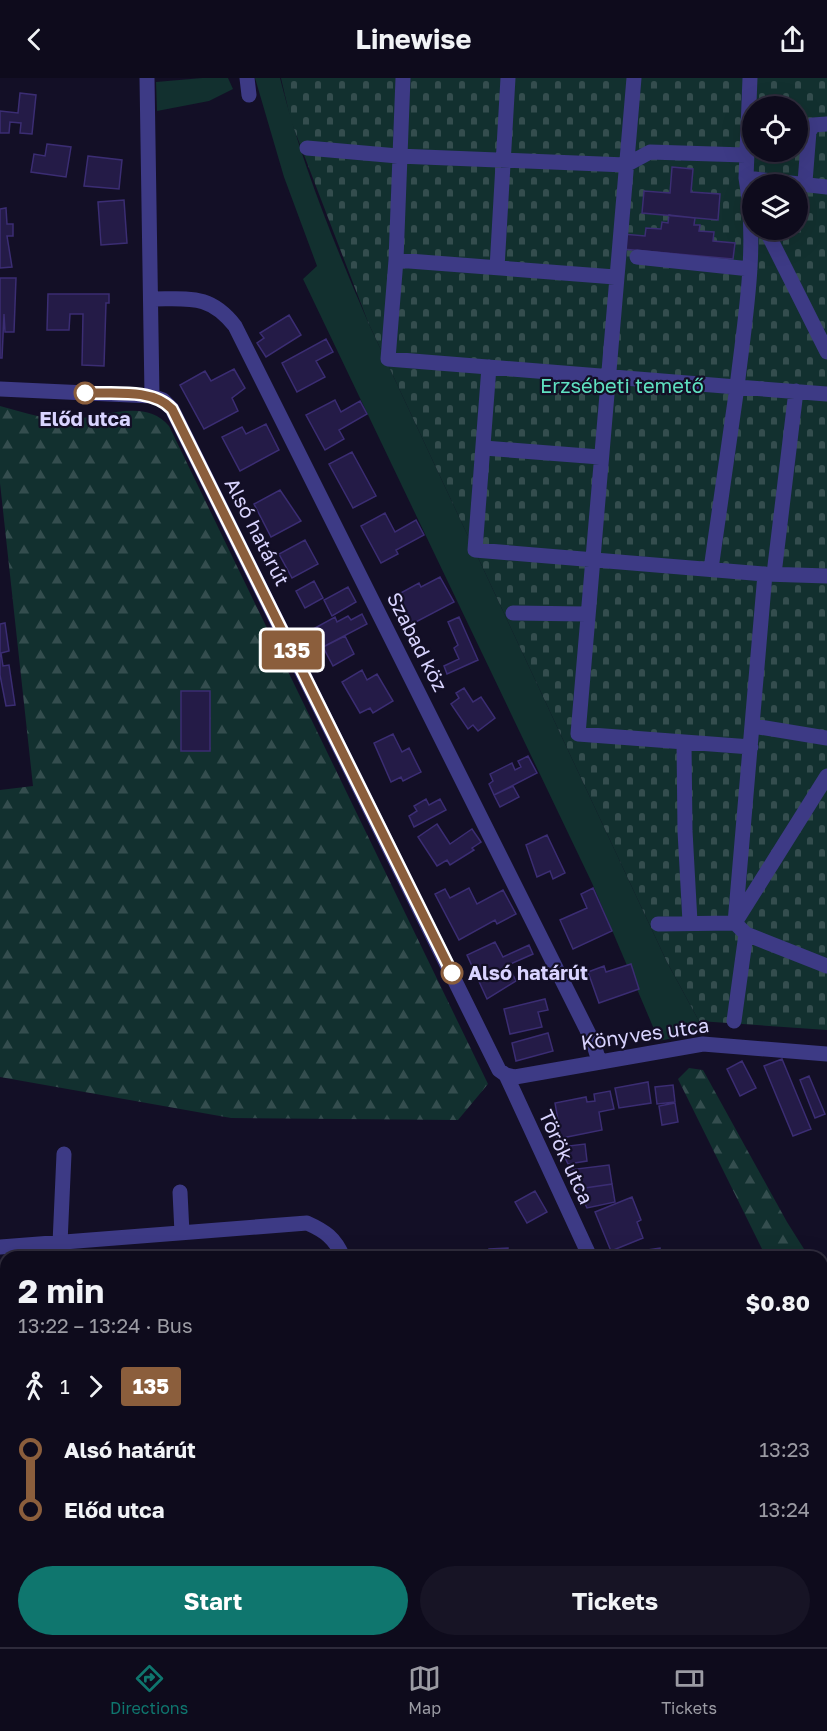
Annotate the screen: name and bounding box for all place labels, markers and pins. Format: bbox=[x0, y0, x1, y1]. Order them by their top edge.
marker: Előd utca bbox=[74, 382, 96, 404]
place label: Előd utca bbox=[39, 406, 131, 430]
place label: Alsó határút bbox=[468, 960, 588, 984]
marker: Alsó határút bbox=[441, 962, 463, 984]

